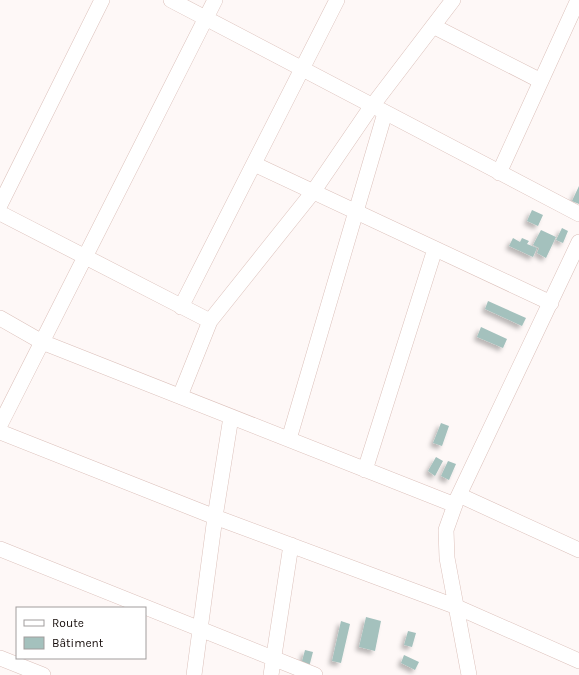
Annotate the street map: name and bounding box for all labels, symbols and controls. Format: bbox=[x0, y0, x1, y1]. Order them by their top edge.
legend bbox=[16, 607, 146, 659]
text: Route bbox=[52, 616, 84, 630]
text: Bâtiment bbox=[52, 636, 104, 650]

